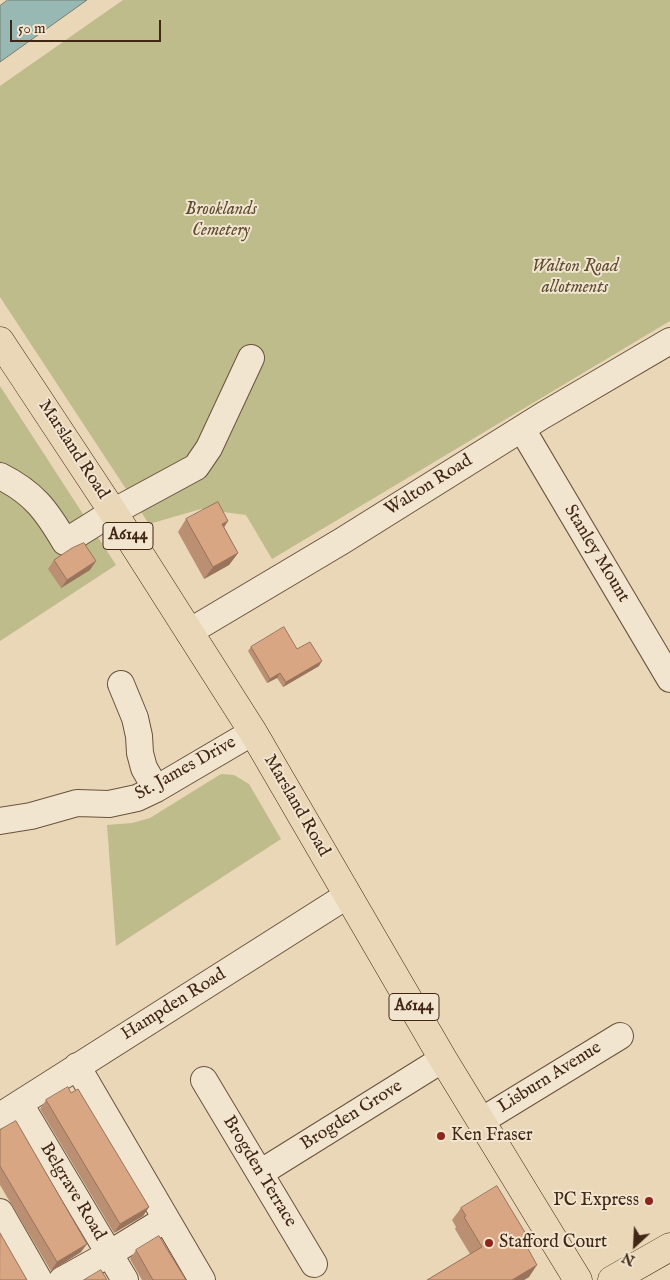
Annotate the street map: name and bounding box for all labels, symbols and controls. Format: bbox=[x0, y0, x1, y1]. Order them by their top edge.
scale bar bbox=[12, 10, 164, 42]
text: 50 m bbox=[18, 19, 46, 38]
park label: Brooklands Cemetery bbox=[185, 199, 257, 242]
park label: Walton Road allotments bbox=[532, 256, 618, 298]
street label: Marsland Road bbox=[33, 396, 113, 504]
street label: Walton Road bbox=[381, 451, 477, 521]
street label: Stanley Mount bbox=[558, 501, 634, 607]
road number: A6144 bbox=[103, 522, 153, 550]
street label: St. James Drive bbox=[132, 732, 240, 806]
street label: Marsland Road bbox=[258, 751, 334, 861]
street label: Hampden Road bbox=[118, 964, 230, 1046]
road number: A6144 bbox=[389, 994, 439, 1020]
street label: Lisburn Avenue bbox=[494, 1038, 606, 1118]
street label: Brogden Grove bbox=[297, 1076, 407, 1156]
street label: Brogden Terrace bbox=[217, 1112, 301, 1232]
place label: Ken Fraser bbox=[451, 1125, 533, 1147]
marker: Ken Fraser bbox=[435, 1130, 447, 1142]
street label: Belgrave Road bbox=[34, 1139, 110, 1245]
place label: PC Express bbox=[553, 1190, 639, 1212]
marker: PC Express bbox=[643, 1195, 655, 1207]
north arrow bbox=[610, 1220, 660, 1270]
place label: Stafford Court bbox=[499, 1232, 607, 1254]
marker: Stafford Court bbox=[483, 1237, 495, 1249]
text: N bbox=[619, 1248, 638, 1269]

